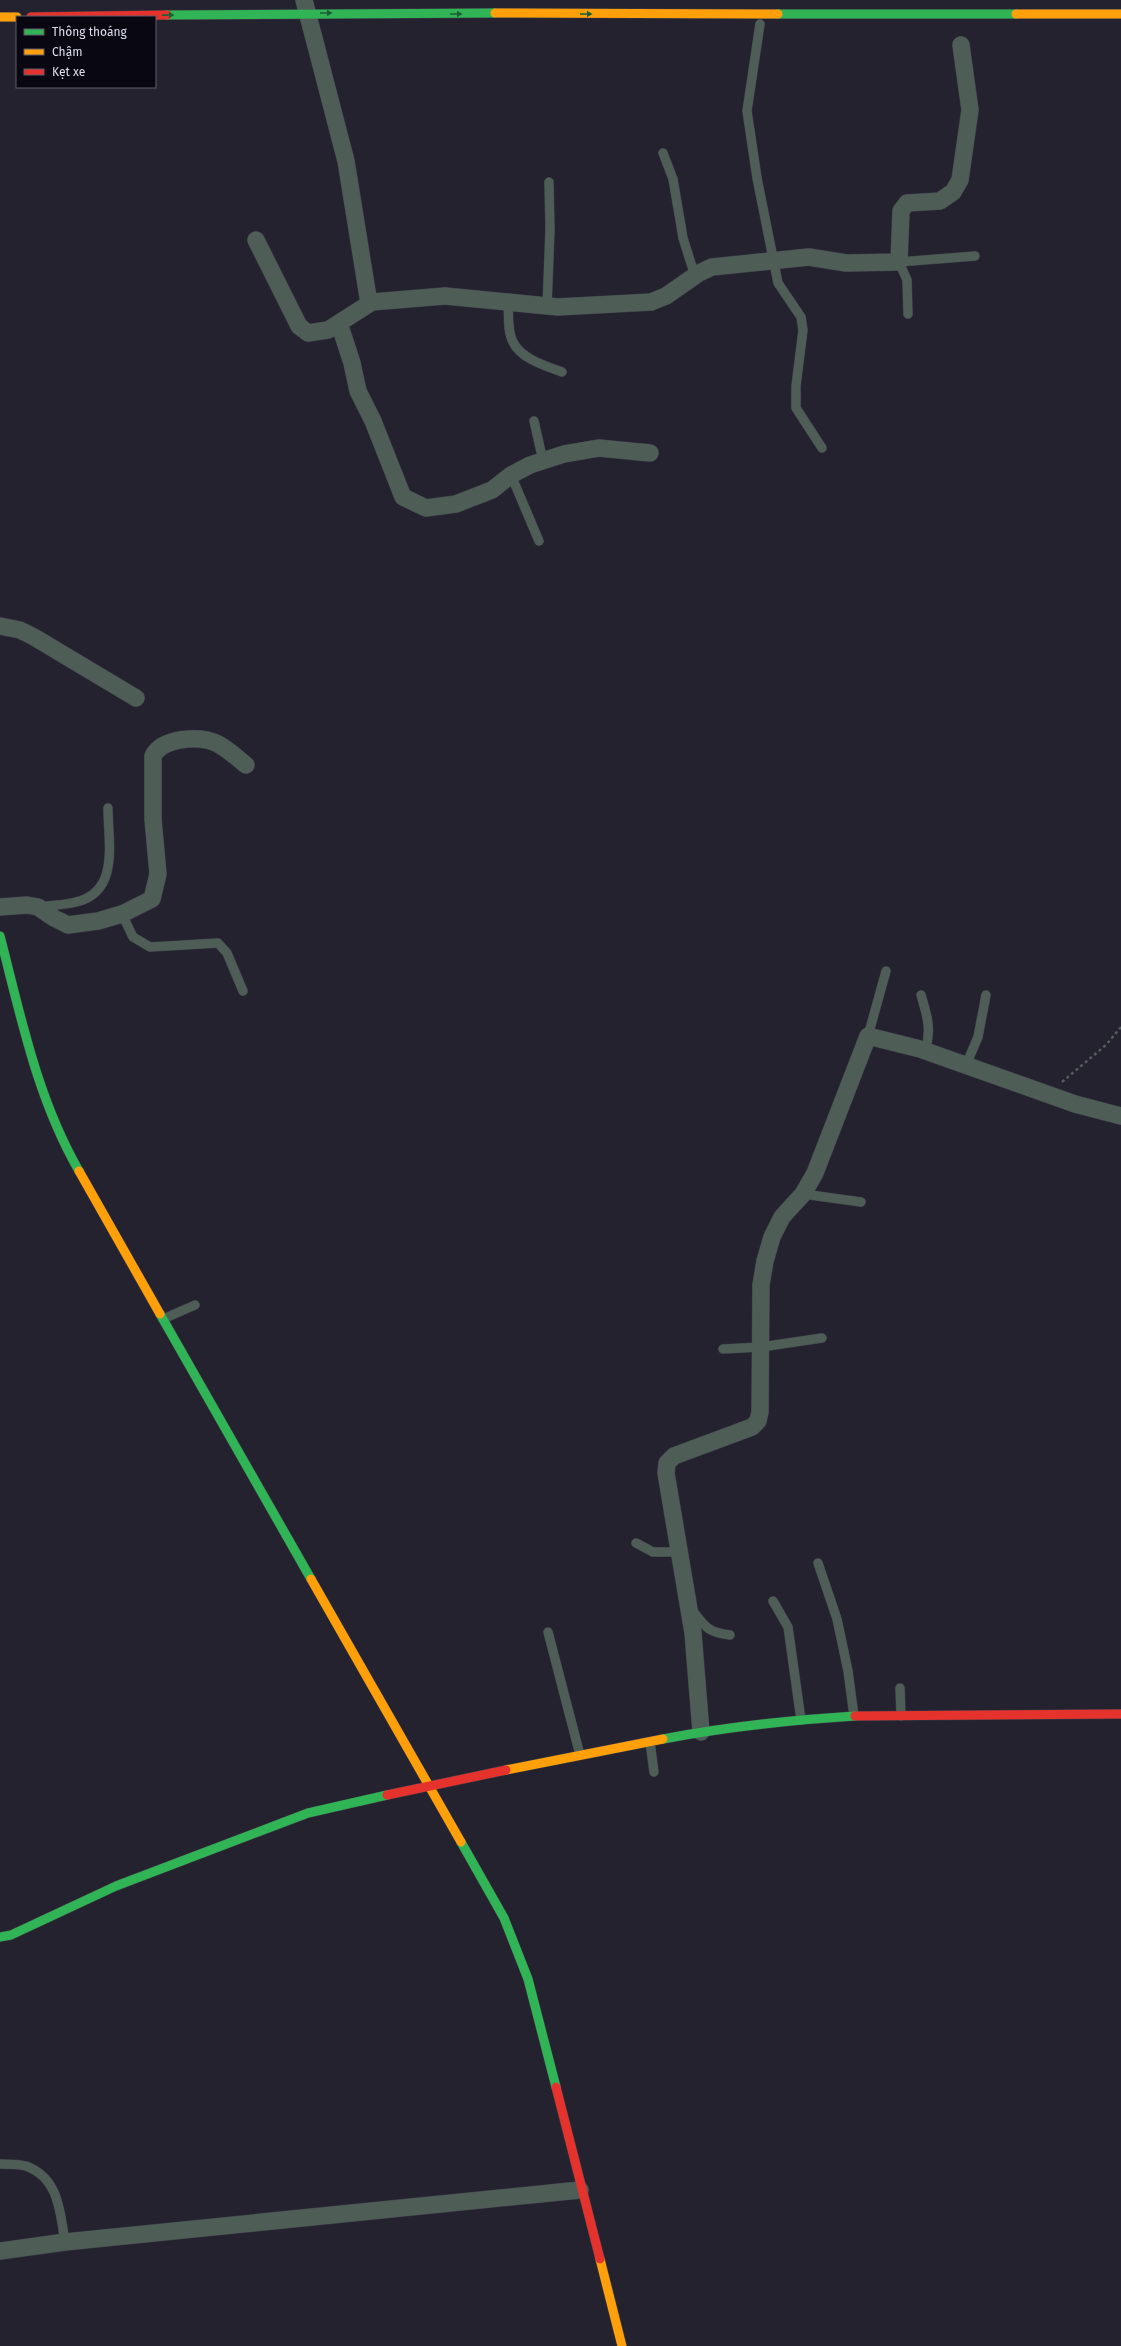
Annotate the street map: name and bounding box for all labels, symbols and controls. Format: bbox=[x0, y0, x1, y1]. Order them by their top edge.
one-way arrow bbox=[320, 10, 333, 16]
one-way arrow bbox=[450, 11, 463, 17]
one-way arrow bbox=[580, 11, 593, 17]
one-way arrow bbox=[162, 12, 175, 18]
legend bbox=[16, 16, 156, 88]
text: Thông thoáng bbox=[52, 25, 128, 39]
text: Chậm bbox=[52, 45, 82, 59]
text: Kẹt xe bbox=[52, 65, 85, 79]

